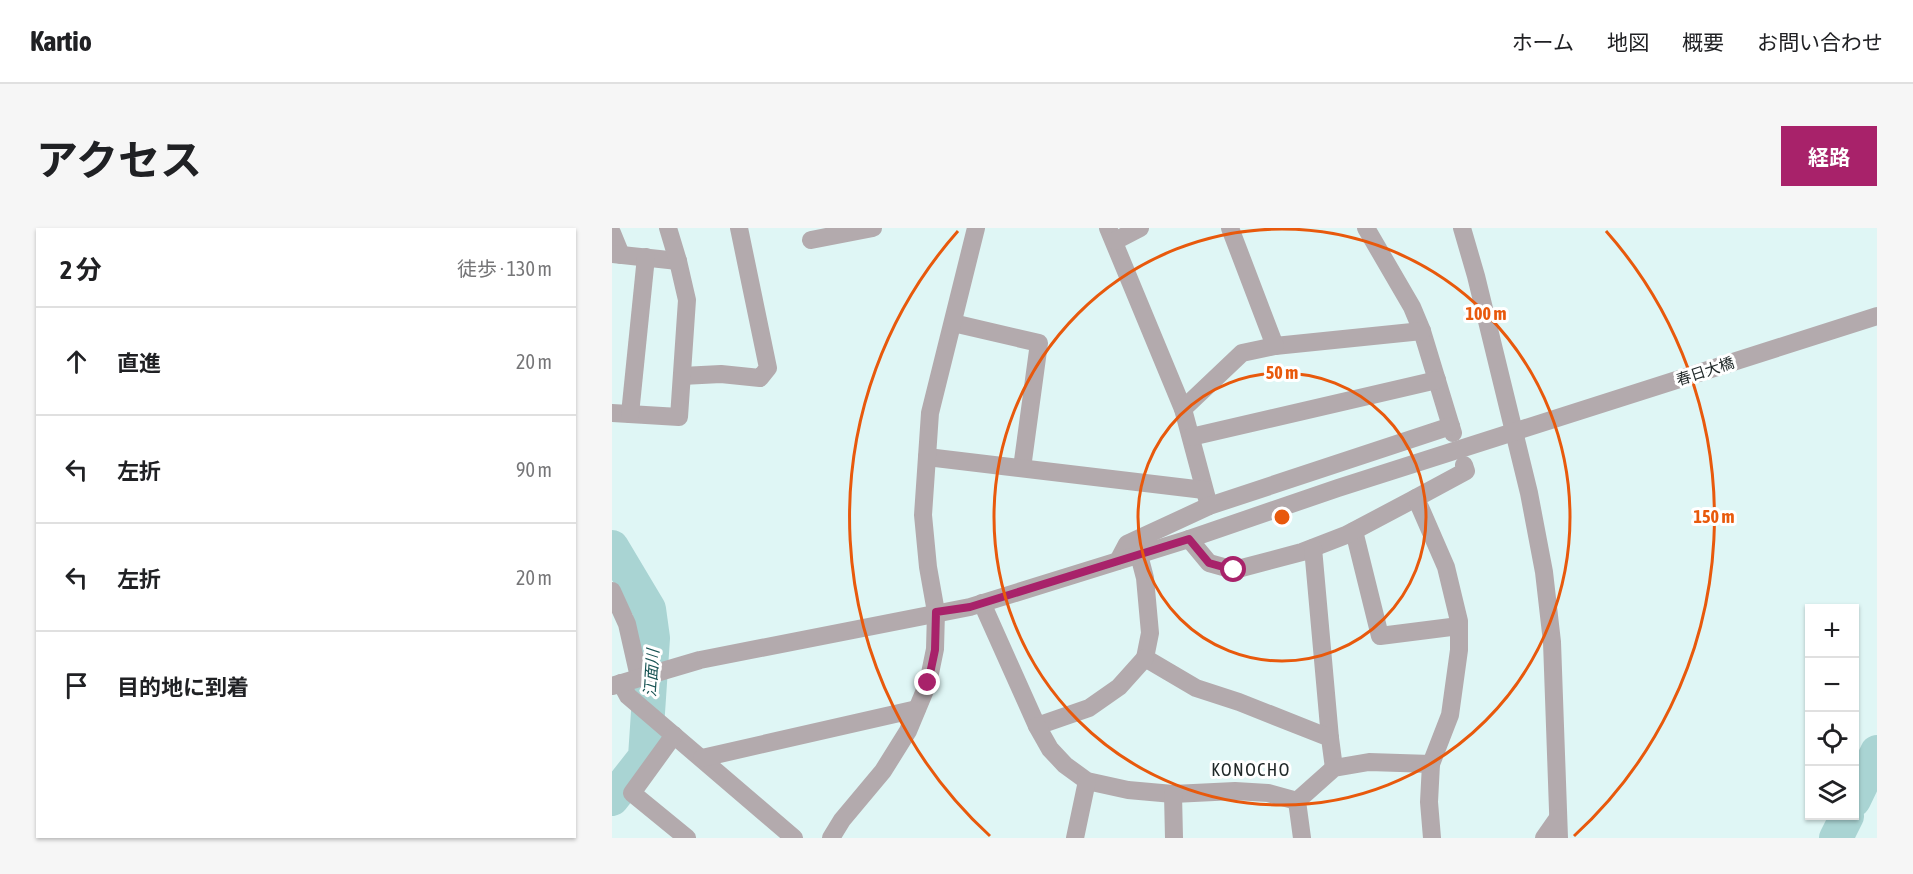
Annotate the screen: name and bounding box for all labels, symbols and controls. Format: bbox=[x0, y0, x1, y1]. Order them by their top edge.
text: Kartio bbox=[30, 25, 92, 57]
text: ホーム bbox=[1512, 30, 1574, 54]
text: 地図 bbox=[1607, 30, 1649, 54]
text: 概要 bbox=[1682, 30, 1724, 54]
text: お問い合わせ bbox=[1757, 30, 1883, 54]
button: 経路 bbox=[1781, 126, 1877, 186]
text: アクセス bbox=[36, 136, 202, 184]
text: 2 分 bbox=[60, 255, 102, 285]
text: 徒歩 · 130 m bbox=[457, 257, 552, 280]
text: 100 m bbox=[1466, 303, 1506, 324]
icon: ahead bbox=[60, 345, 93, 378]
text: 直進 bbox=[117, 350, 161, 376]
text: 20 m bbox=[516, 350, 552, 373]
street label: 春日大橋 bbox=[1674, 354, 1736, 388]
text: 50 m bbox=[1266, 362, 1298, 383]
icon: left bbox=[60, 453, 93, 486]
text: 左折 bbox=[117, 458, 161, 484]
text: 90 m bbox=[516, 458, 552, 481]
text: 150 m bbox=[1694, 506, 1734, 527]
centre of rings bbox=[1272, 507, 1292, 527]
route start bbox=[1220, 556, 1246, 582]
icon: left bbox=[60, 561, 93, 594]
text: 左折 bbox=[117, 566, 161, 592]
text: 20 m bbox=[516, 566, 552, 589]
map controls bbox=[1805, 604, 1859, 820]
button: + bbox=[1805, 604, 1859, 658]
water label: 江面川 bbox=[640, 646, 662, 698]
button: − bbox=[1805, 658, 1859, 712]
icon: arrive bbox=[60, 669, 93, 702]
route end bbox=[914, 669, 940, 695]
text: 目的地に到着 bbox=[117, 674, 249, 700]
button: locate bbox=[1805, 712, 1859, 766]
district label: KONOCHO bbox=[1211, 759, 1291, 780]
button: layers bbox=[1805, 766, 1859, 820]

